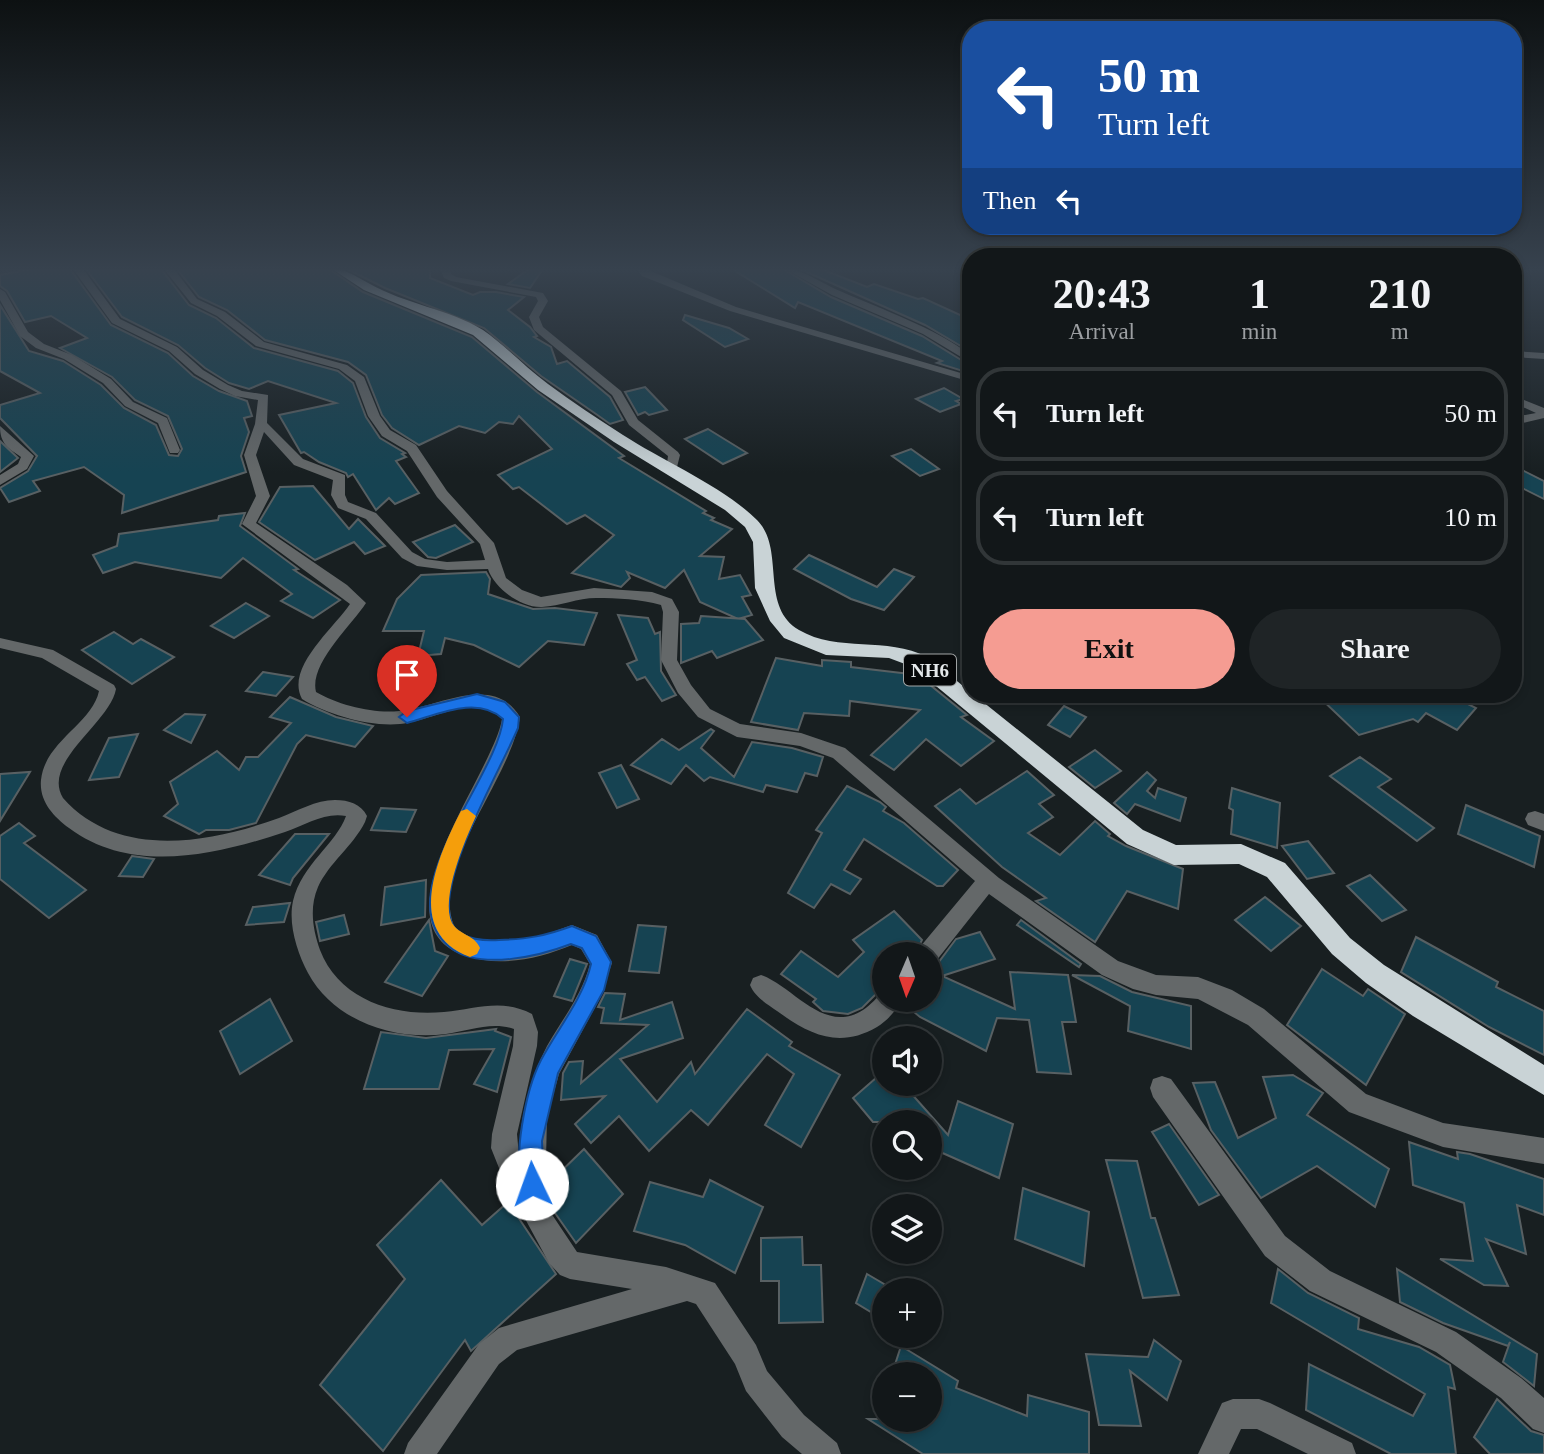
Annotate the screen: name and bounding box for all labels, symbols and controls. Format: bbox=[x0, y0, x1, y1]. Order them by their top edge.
text: 50 m bbox=[1098, 48, 1200, 103]
icon: left bbox=[983, 49, 1074, 140]
text: Turn left bbox=[1098, 106, 1210, 142]
icon: left bbox=[1050, 182, 1088, 220]
text: Then bbox=[983, 186, 1036, 215]
text: 20:43 bbox=[1053, 271, 1151, 317]
text: 1 bbox=[1249, 271, 1270, 317]
text: 210 bbox=[1368, 271, 1431, 317]
text: Arrival bbox=[1069, 319, 1135, 344]
text: min bbox=[1242, 319, 1277, 344]
text: m bbox=[1391, 319, 1409, 344]
icon: left bbox=[987, 395, 1025, 433]
text: Turn left bbox=[1046, 399, 1144, 428]
text: 50 m bbox=[1444, 399, 1497, 428]
icon: left bbox=[987, 499, 1025, 537]
text: Turn left bbox=[1046, 503, 1144, 532]
text: 10 m bbox=[1444, 503, 1497, 532]
button: Exit bbox=[983, 609, 1235, 689]
button: Share bbox=[1249, 609, 1501, 689]
pin bbox=[377, 645, 437, 717]
road number: NH6 bbox=[904, 654, 956, 685]
icon: arrive bbox=[388, 656, 426, 694]
north arrow bbox=[872, 942, 942, 1012]
map controls bbox=[872, 942, 942, 1432]
button: sound bbox=[872, 1026, 942, 1096]
button: search bbox=[872, 1110, 942, 1180]
position arrow bbox=[495, 1147, 569, 1221]
button: layers bbox=[872, 1194, 942, 1264]
button: + bbox=[872, 1278, 942, 1348]
button: − bbox=[872, 1362, 942, 1432]

